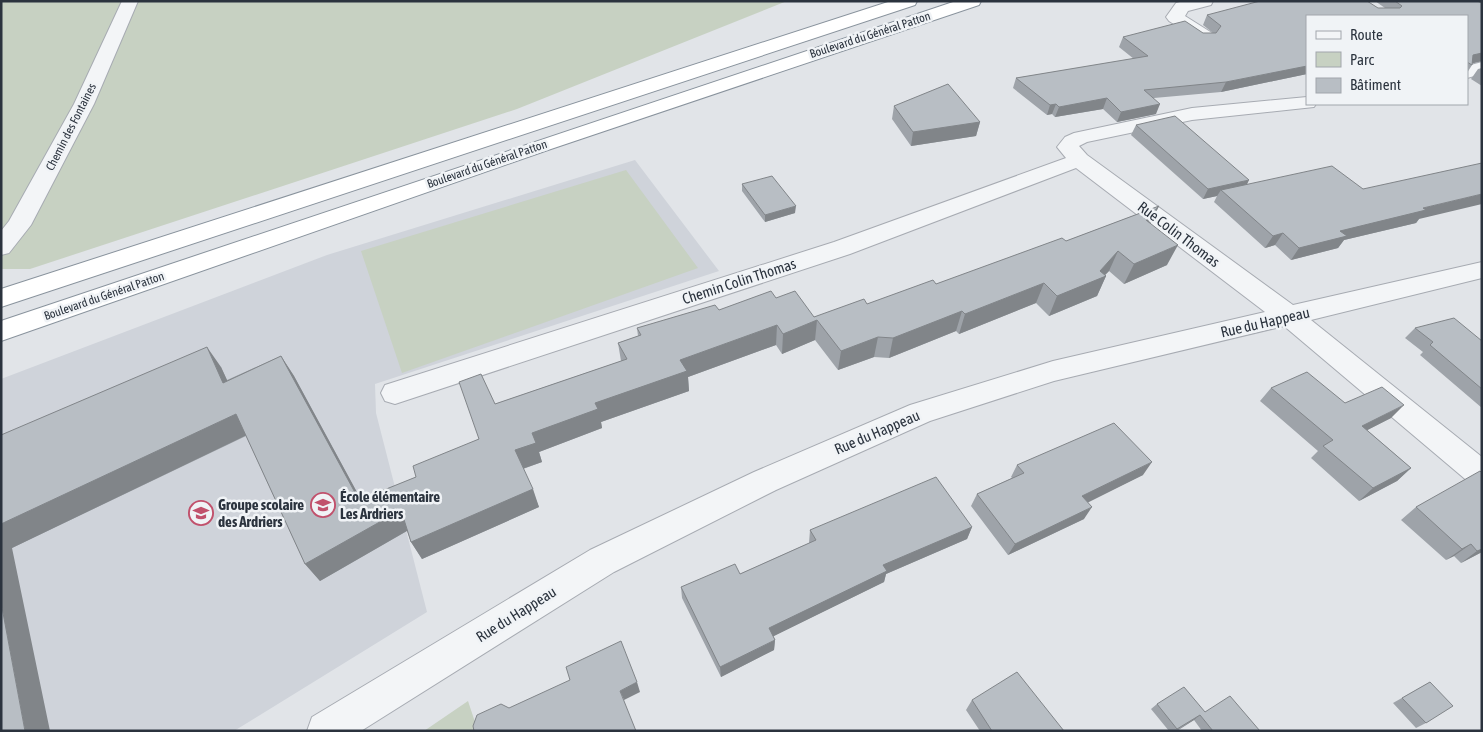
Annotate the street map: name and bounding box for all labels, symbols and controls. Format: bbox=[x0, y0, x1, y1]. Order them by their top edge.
street label: Boulevard du Général Patton bbox=[808, 9, 932, 61]
legend bbox=[1306, 15, 1468, 105]
text: Route bbox=[1350, 26, 1383, 43]
text: Parc bbox=[1350, 51, 1374, 68]
text: Bâtiment bbox=[1350, 76, 1401, 93]
street label: Chemin des Fontaines bbox=[43, 81, 99, 173]
street label: Boulevard du Général Patton bbox=[425, 137, 549, 191]
street label: Rue Colin Thomas bbox=[1135, 198, 1223, 270]
street label: Chemin Colin Thomas bbox=[680, 255, 798, 307]
street label: Boulevard du Général Patton bbox=[42, 269, 166, 323]
street label: Rue du Happeau bbox=[1219, 303, 1311, 341]
street label: Rue du Happeau bbox=[832, 406, 922, 458]
place label: École élémentaire Les Ardriers bbox=[340, 488, 440, 522]
school or university icon: École élémentaire Les Ardriers bbox=[310, 492, 336, 518]
place label: Groupe scolaire des Ardriers bbox=[218, 496, 304, 530]
school or university icon: Groupe scolaire des Ardriers bbox=[188, 500, 214, 526]
street label: Rue du Happeau bbox=[473, 583, 559, 645]

